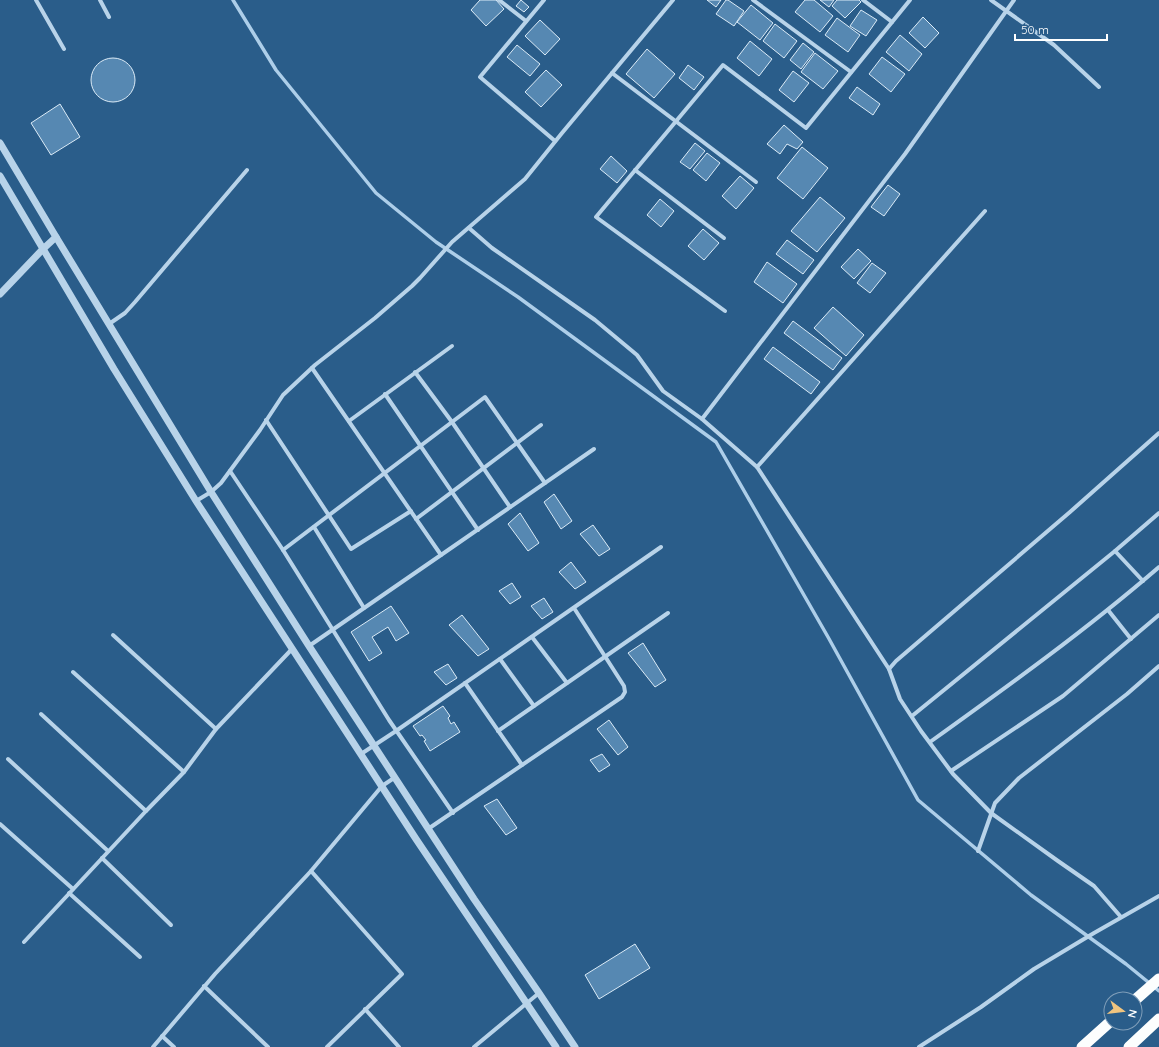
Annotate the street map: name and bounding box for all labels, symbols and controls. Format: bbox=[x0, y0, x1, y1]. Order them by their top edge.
scale bar bbox=[1015, 16, 1107, 42]
text: 50 m bbox=[1021, 22, 1049, 37]
north arrow bbox=[1103, 991, 1143, 1031]
text: N bbox=[1125, 1008, 1140, 1019]

